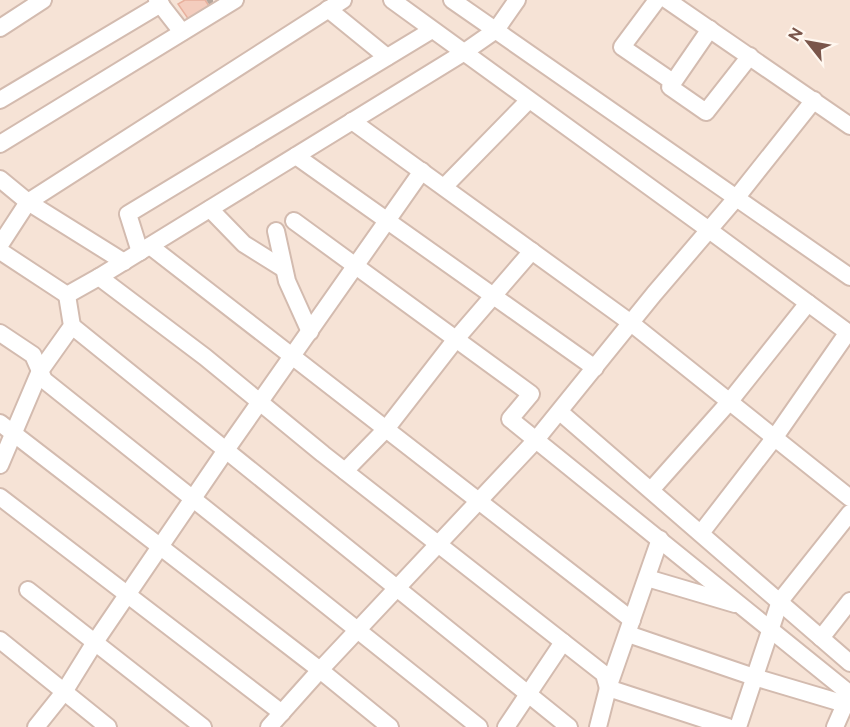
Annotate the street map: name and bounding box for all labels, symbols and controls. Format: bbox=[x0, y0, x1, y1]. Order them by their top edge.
north arrow bbox=[778, 12, 838, 72]
text: N bbox=[784, 24, 807, 45]

